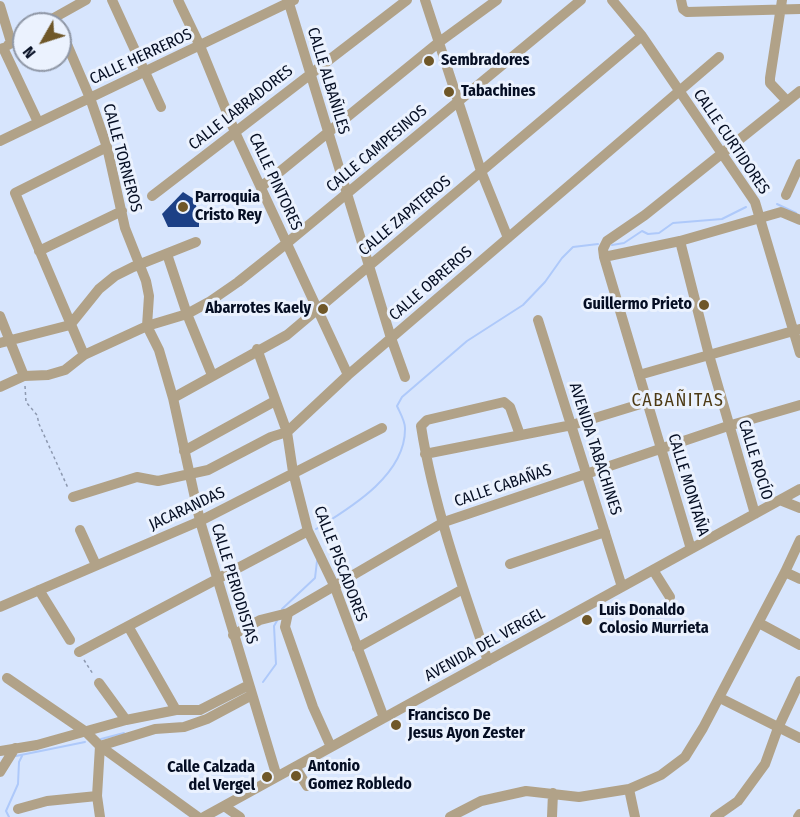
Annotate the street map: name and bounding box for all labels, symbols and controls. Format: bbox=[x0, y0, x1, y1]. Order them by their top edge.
north arrow bbox=[12, 12, 72, 72]
street label: CALLE HERREROS bbox=[87, 25, 195, 89]
street label: CALLE ALBAÑILES bbox=[303, 25, 353, 137]
text: N bbox=[19, 43, 40, 62]
place label: Sembradores bbox=[441, 51, 529, 71]
marker: Sembradores bbox=[422, 54, 436, 68]
street label: CALLE LABRADORES bbox=[185, 61, 297, 155]
place label: Tabachines bbox=[461, 82, 536, 102]
marker: Tabachines bbox=[442, 85, 456, 99]
street label: CALLE CURTIDORES bbox=[689, 86, 773, 198]
street label: CALLE CAMPESINOS bbox=[323, 101, 431, 197]
street label: CALLE TORNEROS bbox=[98, 102, 146, 214]
street label: CALLE PINTORES bbox=[244, 130, 306, 234]
street label: CALLE ZAPATEROS bbox=[355, 172, 455, 260]
place label: Parroquia Cristo Rey bbox=[195, 188, 262, 226]
marker: Parroquia Cristo Rey bbox=[176, 200, 190, 214]
street label: CALLE OBREROS bbox=[386, 243, 476, 325]
place label: Guillermo Prieto bbox=[583, 295, 692, 315]
marker: Guillermo Prieto bbox=[697, 298, 711, 312]
place label: Abarrotes Kaely bbox=[205, 299, 311, 319]
marker: Abarrotes Kaely bbox=[316, 302, 330, 316]
street label: AVENIDA TABACHINES bbox=[565, 380, 625, 518]
district label: CABAÑITAS bbox=[632, 390, 724, 412]
street label: CALLE ROCÍO bbox=[734, 418, 776, 502]
street label: CALLE MONTAÑA bbox=[663, 431, 713, 539]
street label: CALLE CABAÑAS bbox=[452, 460, 554, 512]
street label: JACARANDAS bbox=[146, 483, 228, 535]
street label: CALLE PISCADORES bbox=[309, 503, 371, 625]
street label: CALLE PERIODISTAS bbox=[207, 521, 261, 647]
place label: Luis Donaldo Colosio Murrieta bbox=[599, 601, 709, 639]
street label: AVENIDA DEL VERGEL bbox=[421, 604, 549, 686]
marker: Luis Donaldo Colosio Murrieta bbox=[580, 613, 594, 627]
place label: Francisco De Jesus Ayon Zester bbox=[408, 706, 525, 744]
marker: Francisco De Jesus Ayon Zester bbox=[389, 718, 403, 732]
place label: Antonio Gomez Robledo bbox=[308, 757, 412, 795]
place label: Calle Calzada del Vergel bbox=[167, 758, 255, 796]
marker: Antonio Gomez Robledo bbox=[289, 769, 303, 783]
marker: Calle Calzada del Vergel bbox=[260, 770, 274, 784]

